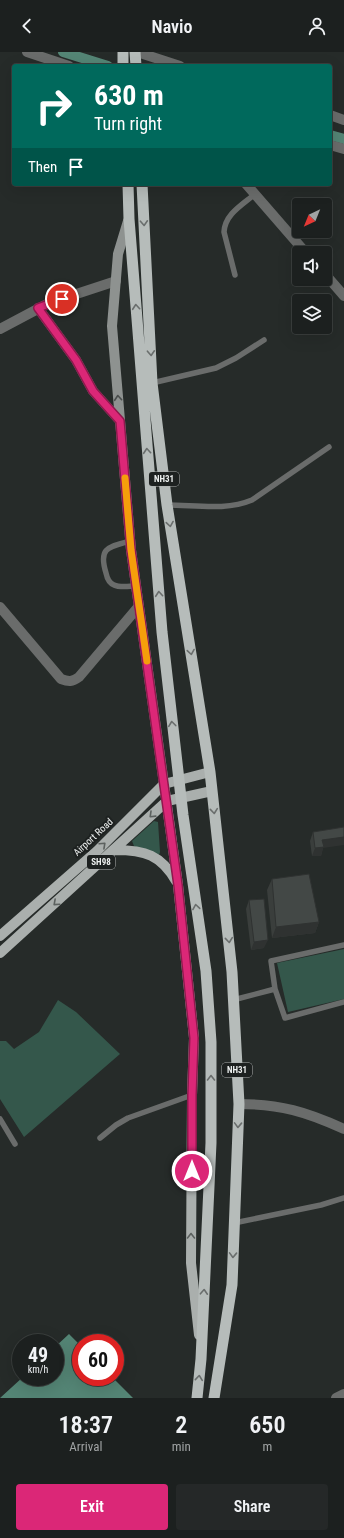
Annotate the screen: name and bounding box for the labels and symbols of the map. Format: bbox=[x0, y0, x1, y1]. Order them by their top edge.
north arrow bbox=[292, 198, 332, 238]
one-way arrow bbox=[140, 220, 148, 226]
pin bbox=[45, 282, 79, 316]
one-way arrow bbox=[131, 304, 140, 310]
one-way arrow bbox=[146, 350, 155, 356]
one-way arrow bbox=[114, 395, 123, 401]
one-way arrow bbox=[143, 448, 152, 454]
road number: NH31 bbox=[149, 472, 179, 486]
one-way arrow bbox=[165, 521, 174, 527]
one-way arrow bbox=[154, 591, 163, 597]
one-way arrow bbox=[186, 649, 195, 655]
one-way arrow bbox=[168, 720, 177, 727]
one-way arrow bbox=[210, 808, 219, 814]
one-way arrow bbox=[149, 811, 157, 818]
street label: Airport Road bbox=[71, 816, 115, 858]
one-way arrow bbox=[98, 843, 105, 850]
road number: SH98 bbox=[87, 855, 115, 869]
one-way arrow bbox=[53, 899, 61, 906]
one-way arrow bbox=[192, 904, 201, 910]
one-way arrow bbox=[224, 937, 233, 943]
road number: NH31 bbox=[222, 1063, 252, 1077]
one-way arrow bbox=[207, 1075, 215, 1081]
one-way arrow bbox=[234, 1122, 243, 1128]
position arrow bbox=[171, 1150, 213, 1192]
one-way arrow bbox=[187, 1233, 195, 1239]
one-way arrow bbox=[229, 1252, 238, 1258]
one-way arrow bbox=[200, 1289, 208, 1295]
speed limit sign: 60 bbox=[72, 1334, 124, 1386]
one-way arrow bbox=[194, 1375, 203, 1381]

